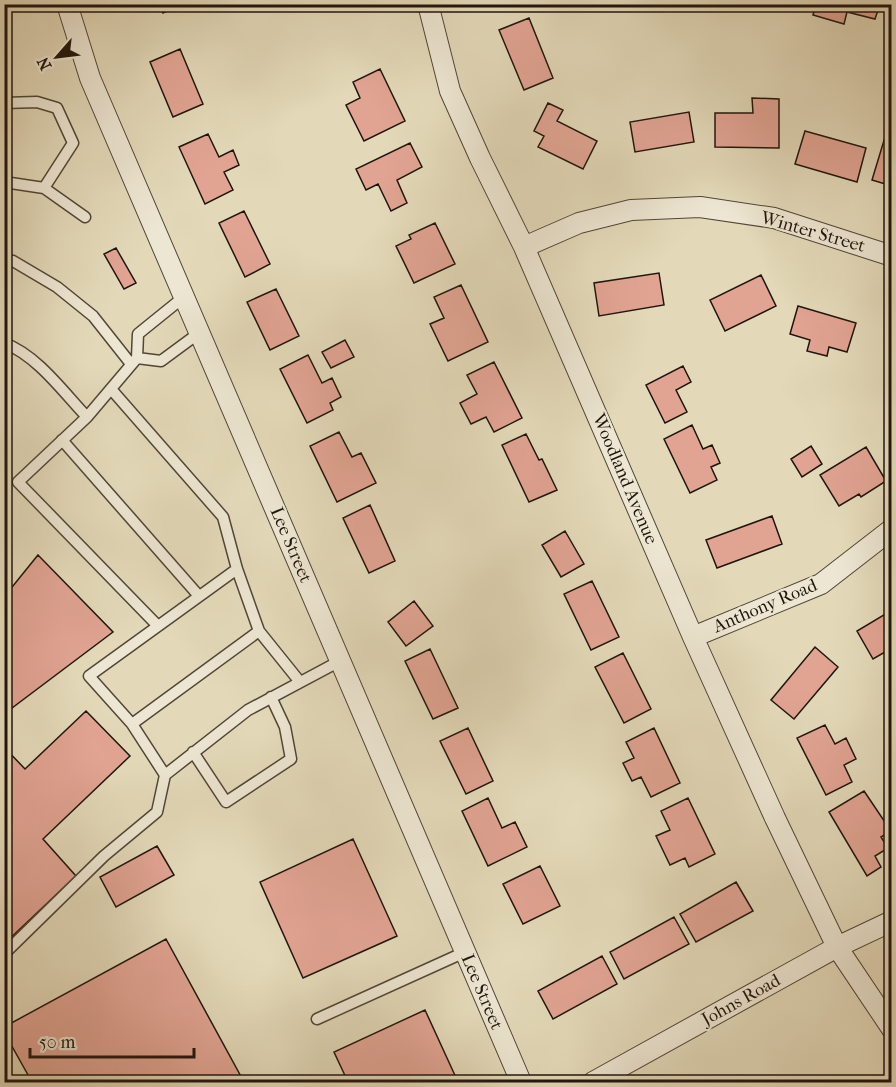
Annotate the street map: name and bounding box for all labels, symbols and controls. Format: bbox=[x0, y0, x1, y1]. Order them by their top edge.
north arrow bbox=[27, 27, 87, 87]
text: N bbox=[33, 53, 55, 74]
street label: Winter Street bbox=[757, 207, 868, 257]
street label: Woodland Avenue bbox=[588, 410, 662, 548]
street label: Lee Street bbox=[266, 504, 317, 586]
street label: Anthony Road bbox=[709, 575, 820, 638]
street label: Lee Street bbox=[457, 951, 508, 1033]
street label: Johns Road bbox=[696, 970, 784, 1031]
scale bar bbox=[30, 1021, 194, 1059]
text: 50 m bbox=[39, 1032, 76, 1053]

